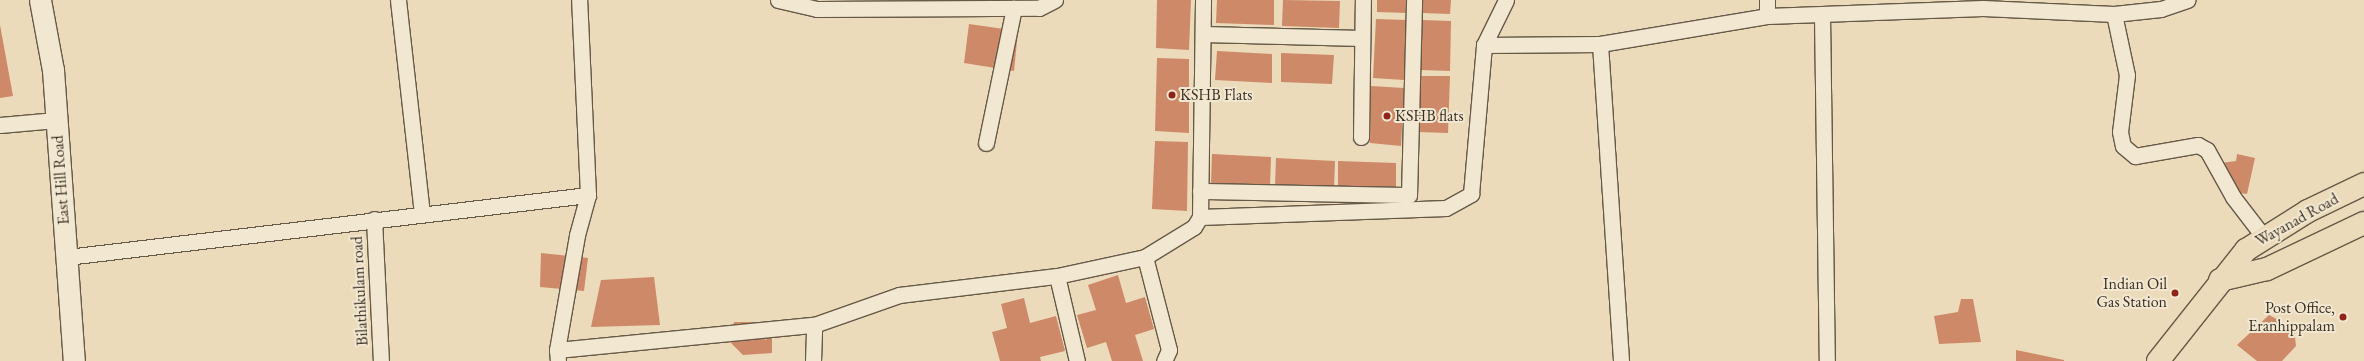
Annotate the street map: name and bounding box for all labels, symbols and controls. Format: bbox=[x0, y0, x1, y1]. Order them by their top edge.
place label: KSHB Flats bbox=[1180, 85, 1252, 105]
marker: KSHB Flats bbox=[1167, 90, 1177, 100]
place label: KSHB flats bbox=[1395, 106, 1464, 126]
marker: KSHB flats bbox=[1382, 111, 1392, 121]
street label: East Hill Road bbox=[48, 135, 74, 225]
street label: Wayanad Road bbox=[2252, 189, 2342, 251]
street label: Bilathikulam road bbox=[348, 236, 372, 346]
place label: Indian Oil Gas Station bbox=[2096, 274, 2167, 312]
marker: Indian Oil Gas Station bbox=[2170, 288, 2180, 298]
place label: Post Office, Eranhippalam bbox=[2248, 298, 2335, 336]
marker: Post Office, Eranhippalam bbox=[2338, 312, 2348, 322]

